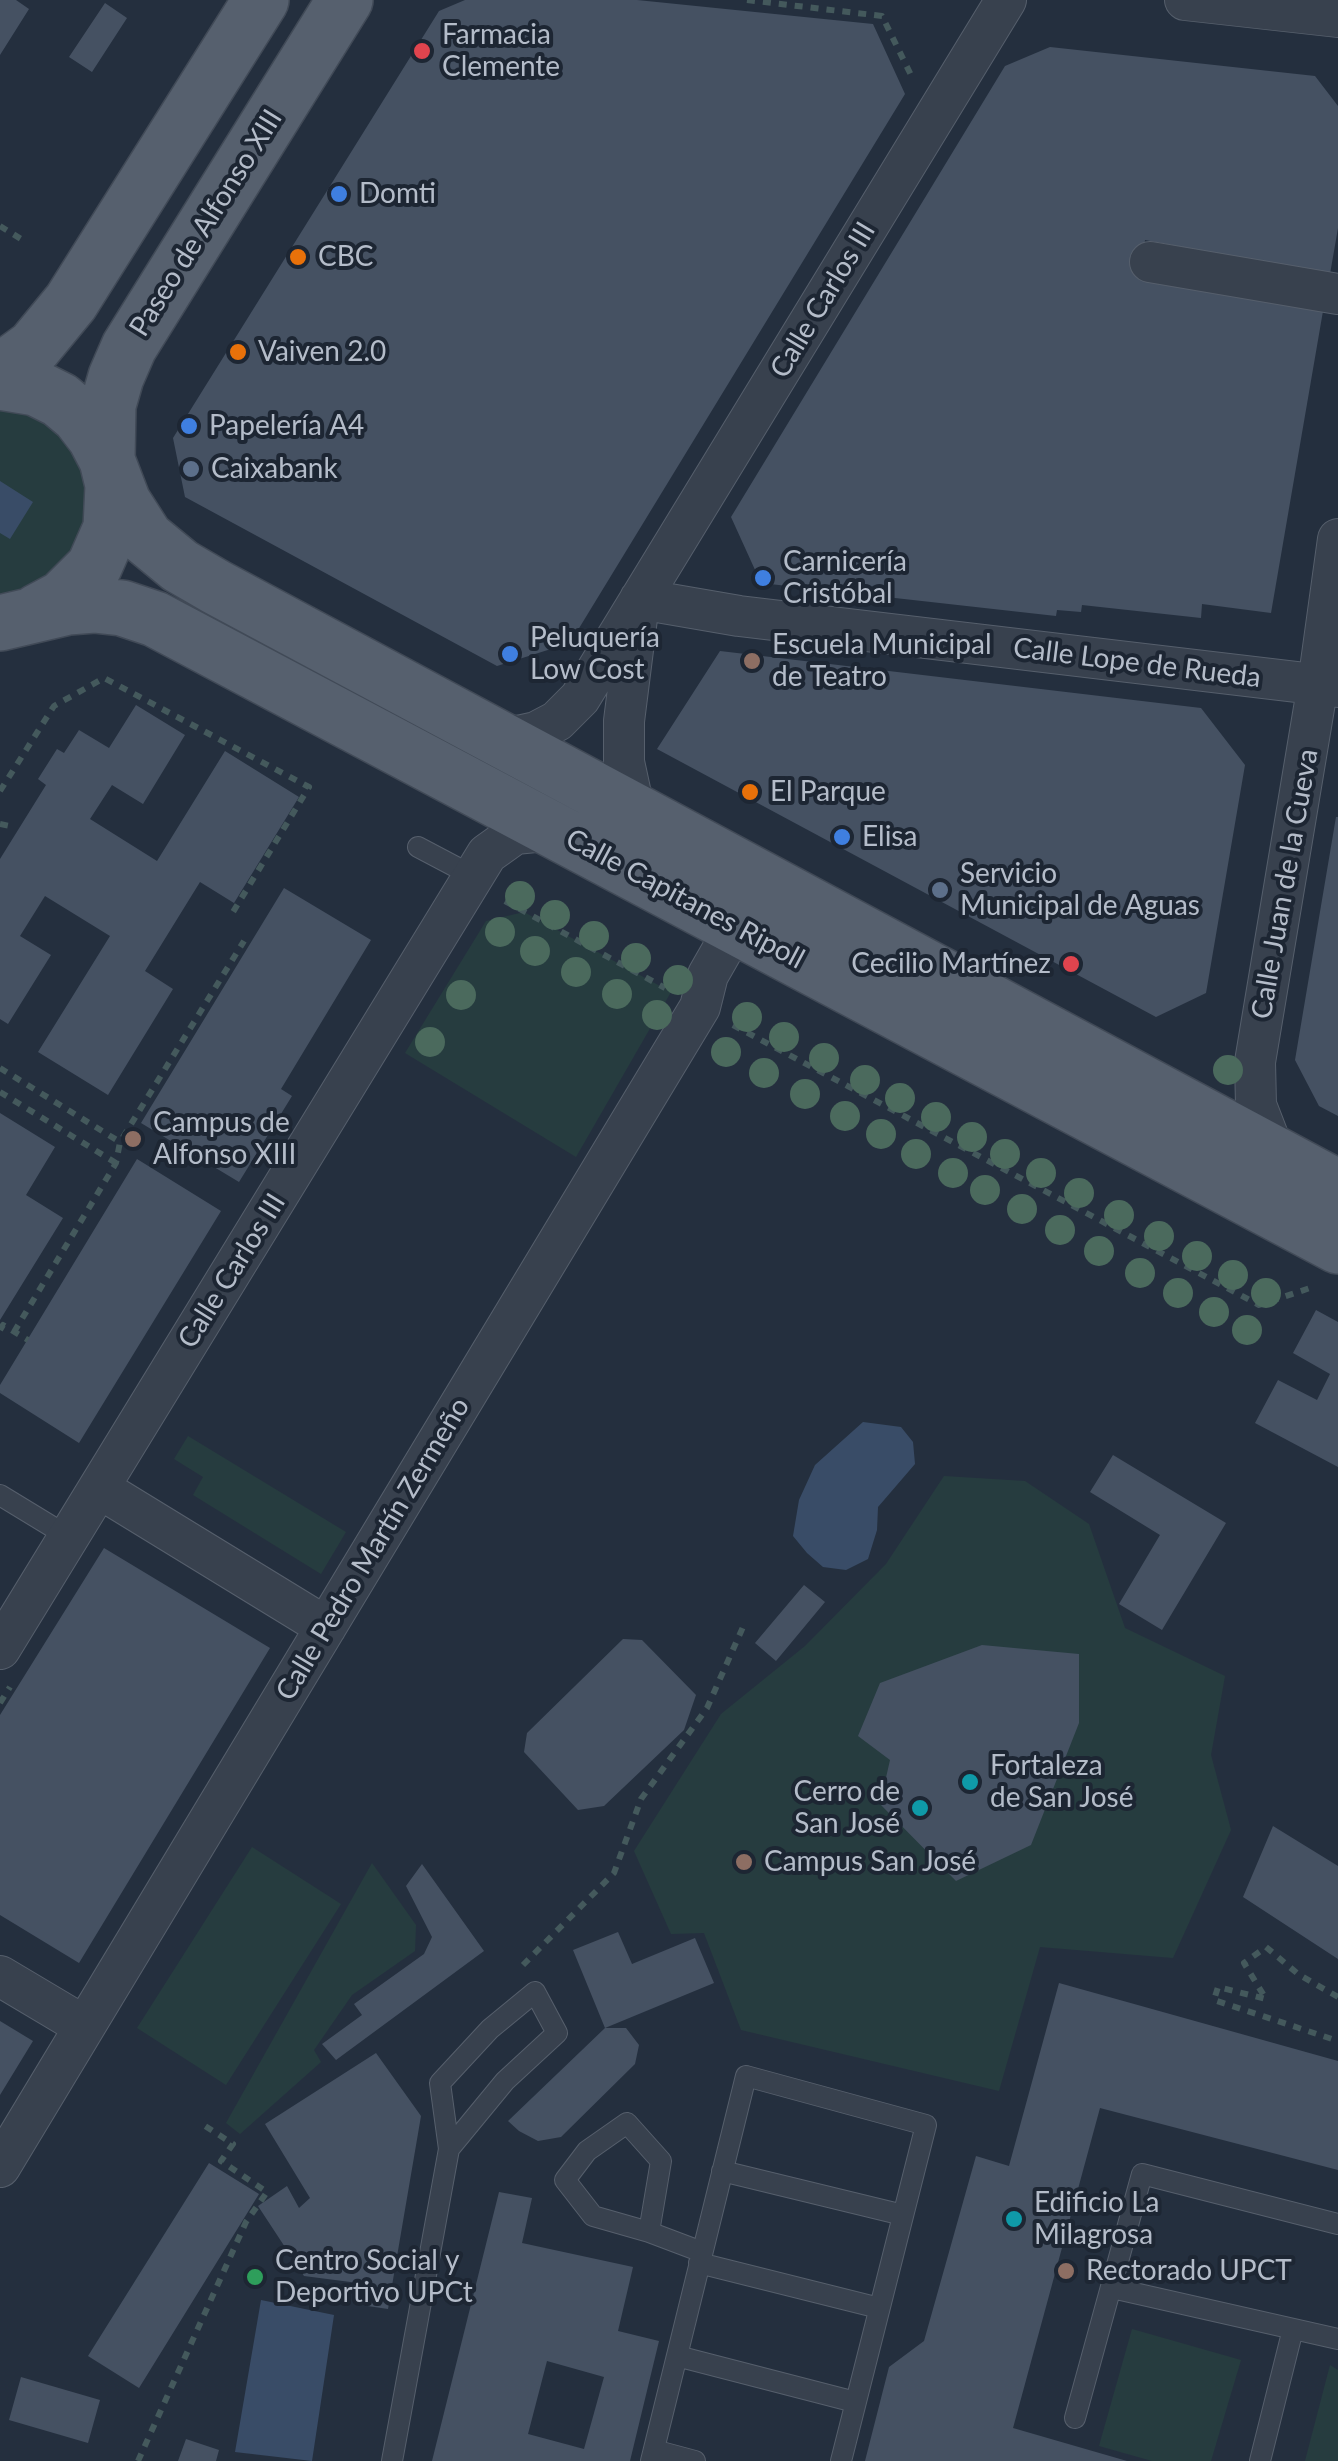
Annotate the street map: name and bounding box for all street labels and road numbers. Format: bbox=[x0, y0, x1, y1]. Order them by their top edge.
street label: Paseo de Alfonso XIII bbox=[123, 103, 289, 343]
street label: Calle Carlos III bbox=[763, 216, 883, 384]
street label: Calle Lope de Rueda bbox=[1011, 631, 1263, 695]
street label: Calle Juan de la Cueva bbox=[1245, 746, 1325, 1022]
street label: Calle Capitanes Ripoll bbox=[560, 822, 810, 976]
street label: Calle Carlos III bbox=[171, 1188, 293, 1354]
street label: Calle Pedro Martín Zermeño bbox=[269, 1392, 477, 1706]

